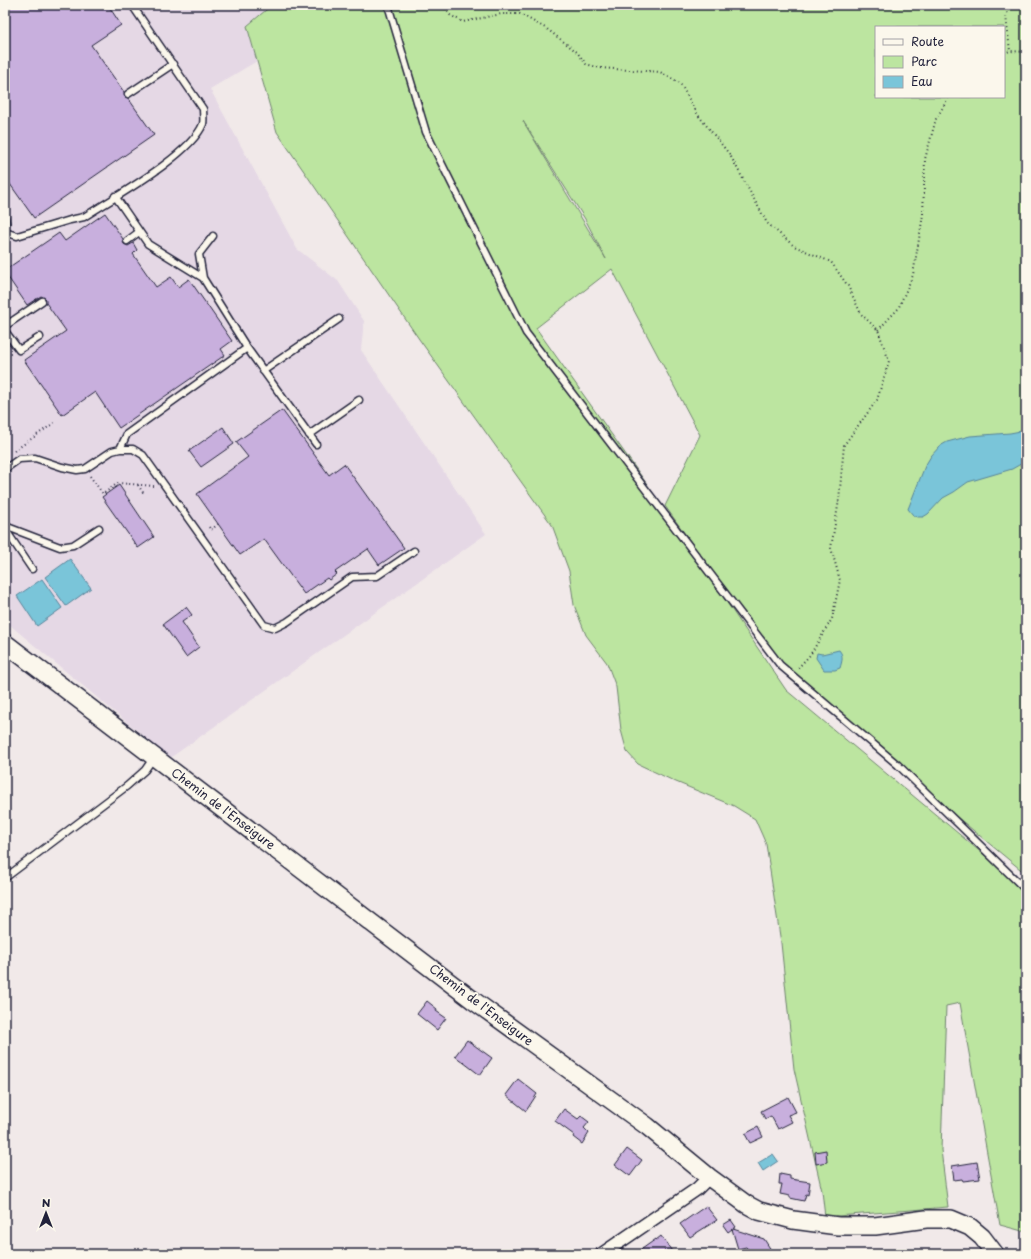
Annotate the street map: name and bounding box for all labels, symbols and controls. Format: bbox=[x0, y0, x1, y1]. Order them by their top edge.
legend bbox=[875, 26, 1005, 98]
text: Route bbox=[911, 32, 944, 50]
text: Parc bbox=[911, 52, 937, 70]
text: Eau bbox=[911, 72, 933, 90]
street label: Chemin de l'Enseigure bbox=[168, 763, 280, 854]
street label: Chemin de l'Enseigure bbox=[426, 959, 538, 1050]
north arrow bbox=[26, 1193, 66, 1233]
text: N bbox=[42, 1194, 51, 1211]

